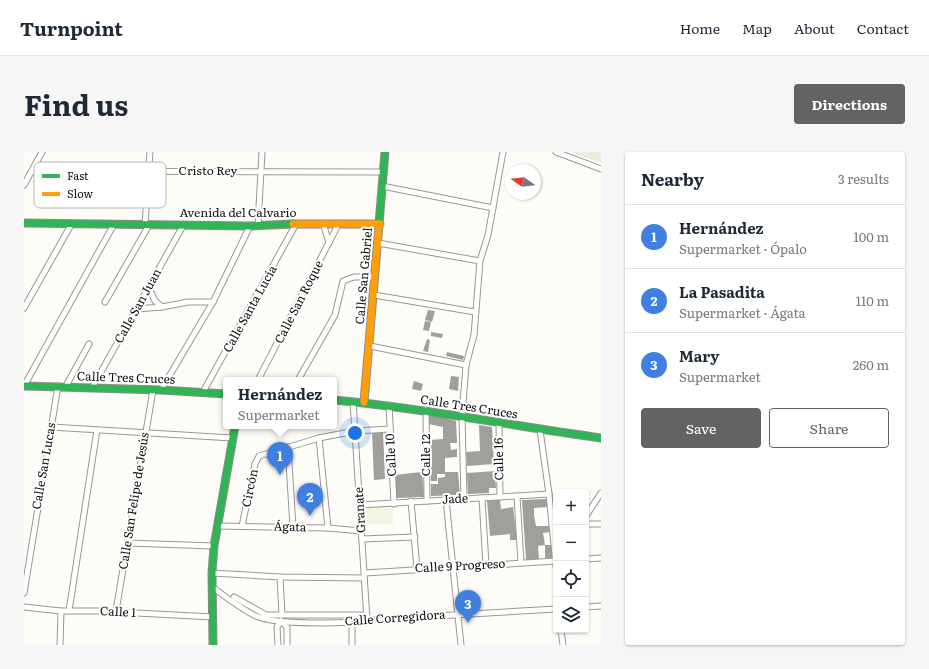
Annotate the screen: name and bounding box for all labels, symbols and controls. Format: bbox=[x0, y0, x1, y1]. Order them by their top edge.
text: Turnpoint bbox=[20, 14, 123, 42]
text: Home bbox=[680, 18, 720, 38]
text: Map bbox=[742, 18, 772, 38]
text: About bbox=[794, 18, 835, 38]
text: Contact bbox=[857, 18, 909, 38]
text: Find us bbox=[24, 83, 128, 125]
button: Directions bbox=[794, 84, 905, 124]
street label: Cristo Rey bbox=[179, 161, 238, 179]
legend bbox=[34, 162, 166, 208]
north arrow bbox=[505, 164, 541, 200]
text: Nearby bbox=[641, 166, 704, 191]
text: Fast bbox=[67, 167, 89, 183]
text: 3 results bbox=[838, 169, 889, 188]
text: Slow bbox=[67, 185, 93, 201]
street label: Avenida del Calvario bbox=[180, 203, 296, 221]
text: Hernández bbox=[679, 216, 763, 239]
street label: Calle San Gabriel bbox=[350, 227, 376, 325]
text: 1 bbox=[651, 227, 657, 246]
text: 100 m bbox=[853, 227, 889, 246]
text: Supermarket · Ópalo bbox=[679, 239, 807, 258]
street label: Calle San Roque bbox=[269, 257, 327, 346]
street label: Calle Santa Lucía bbox=[218, 261, 281, 355]
street label: Calle San Juan bbox=[109, 265, 165, 346]
text: La Pasadita bbox=[679, 280, 765, 303]
text: 2 bbox=[651, 291, 657, 310]
text: 110 m bbox=[856, 291, 889, 310]
text: Supermarket · Ágata bbox=[679, 303, 806, 322]
text: Mary bbox=[679, 344, 719, 367]
text: 3 bbox=[650, 355, 658, 374]
text: 260 m bbox=[853, 355, 889, 374]
street label: Calle Tres Cruces bbox=[77, 366, 176, 388]
text: Supermarket bbox=[679, 367, 761, 386]
popup bbox=[223, 377, 337, 429]
text: Hernández bbox=[238, 382, 322, 405]
street label: Calle Tres Cruces bbox=[419, 389, 520, 423]
text: Supermarket bbox=[238, 405, 319, 424]
button: Save bbox=[641, 408, 761, 448]
button: Share bbox=[769, 408, 889, 448]
street label: Calle San Lucas bbox=[27, 420, 60, 511]
your location bbox=[345, 423, 365, 443]
street label: Calle San Felipe de Jesús bbox=[113, 430, 153, 571]
street label: Calle 10 bbox=[380, 433, 400, 477]
street label: Calle 12 bbox=[416, 434, 434, 476]
street label: Calle 16 bbox=[489, 437, 507, 480]
pin: 1 bbox=[267, 442, 293, 475]
street label: Circón bbox=[236, 467, 262, 509]
pin: 2 bbox=[297, 483, 323, 516]
street label: Granate bbox=[349, 487, 369, 534]
street label: Jade bbox=[441, 488, 468, 508]
map controls bbox=[553, 489, 589, 633]
button: + bbox=[553, 489, 589, 525]
street label: Ágata bbox=[273, 516, 307, 536]
button: − bbox=[553, 525, 589, 561]
street label: Calle 9 Progreso bbox=[414, 554, 506, 576]
button: locate bbox=[553, 561, 589, 597]
pin: 3 bbox=[455, 590, 481, 623]
button: layers bbox=[553, 597, 589, 633]
street label: Calle 1 bbox=[100, 601, 137, 621]
street label: Calle Corregidora bbox=[344, 604, 446, 630]

